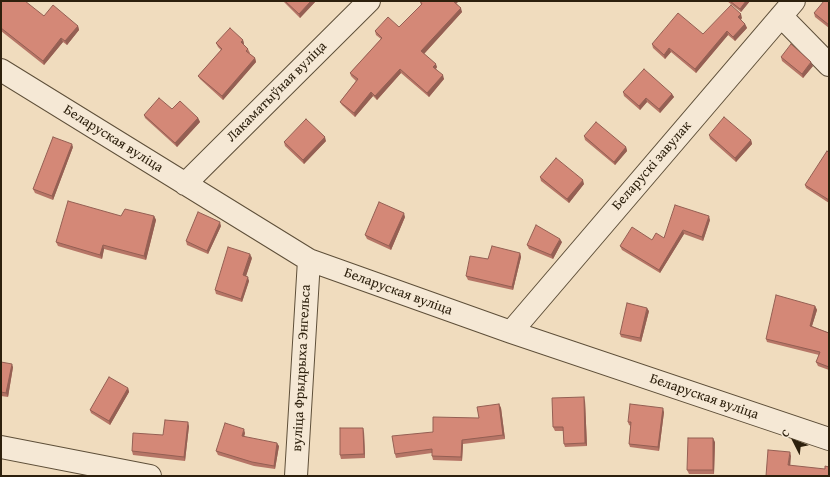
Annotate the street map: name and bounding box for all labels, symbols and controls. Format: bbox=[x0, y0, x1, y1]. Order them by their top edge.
street label: Лакаматыўная вуліца bbox=[223, 38, 331, 146]
street label: Беларуская вуліца bbox=[60, 102, 166, 176]
street label: Беларускі завулак bbox=[609, 118, 695, 214]
street label: Беларуская вуліца bbox=[341, 265, 455, 319]
street label: вуліца Фрыдрыха Энгельса bbox=[289, 284, 315, 452]
street label: Беларуская вуліца bbox=[647, 370, 761, 424]
north arrow bbox=[774, 421, 814, 461]
text: С bbox=[777, 425, 793, 441]

